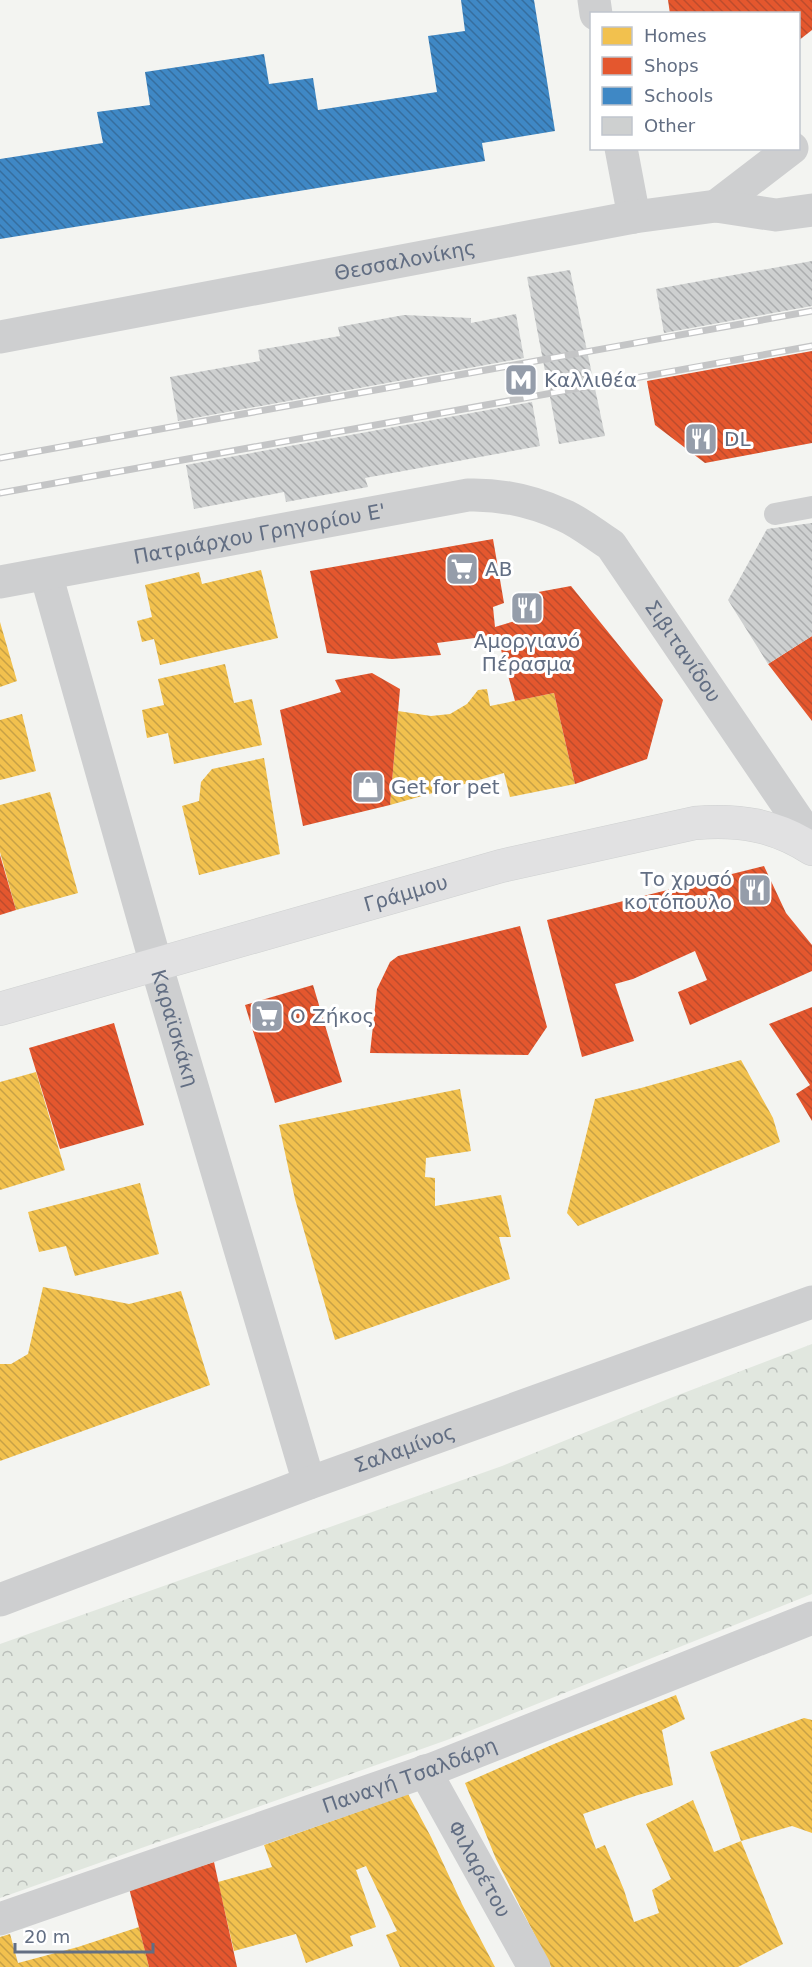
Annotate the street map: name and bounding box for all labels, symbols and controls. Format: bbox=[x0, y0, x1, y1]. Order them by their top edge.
legend bbox=[590, 12, 800, 150]
text: Homes bbox=[644, 25, 707, 46]
text: Shops bbox=[644, 55, 699, 76]
text: Schools bbox=[644, 85, 713, 106]
text: Other bbox=[644, 115, 696, 136]
street label: Θεσσαλονίκης bbox=[332, 235, 477, 286]
metro station icon: Καλλιθέα bbox=[503, 362, 539, 398]
place label: Καλλιθέα bbox=[544, 368, 637, 392]
restaurant icon: DL bbox=[683, 421, 719, 457]
place label: DL bbox=[724, 427, 751, 451]
street label: Πατριάρχου Γρηγορίου Ε' bbox=[132, 499, 388, 569]
supermarket icon: ΑΒ bbox=[444, 551, 480, 587]
place label: ΑΒ bbox=[485, 557, 512, 581]
restaurant icon: Αμοργιανό Πέρασμα bbox=[509, 590, 545, 626]
street label: Σιβιτανίδου bbox=[640, 596, 726, 707]
place label: Αμοργιανό Πέρασμα bbox=[474, 629, 580, 676]
shop icon: Get for pet bbox=[350, 769, 386, 805]
place label: Get for pet bbox=[391, 775, 500, 799]
place label: Το χρυσό κοτόπουλο bbox=[624, 867, 732, 914]
street label: Γράμμου bbox=[361, 870, 451, 917]
restaurant icon: Το χρυσό κοτόπουλο bbox=[737, 872, 773, 908]
street label: Καραϊσκάκη bbox=[146, 967, 204, 1090]
supermarket icon: Ο Ζήκος bbox=[249, 998, 285, 1034]
place label: Ο Ζήκος bbox=[290, 1004, 374, 1028]
street label: Σαλαμίνος bbox=[351, 1419, 458, 1478]
street label: Παναγή Τσαλδάρη bbox=[319, 1733, 500, 1818]
street label: Φιλαρέτου bbox=[443, 1816, 516, 1921]
scale bar bbox=[15, 1916, 153, 1954]
text: 20 m bbox=[24, 1926, 70, 1947]

